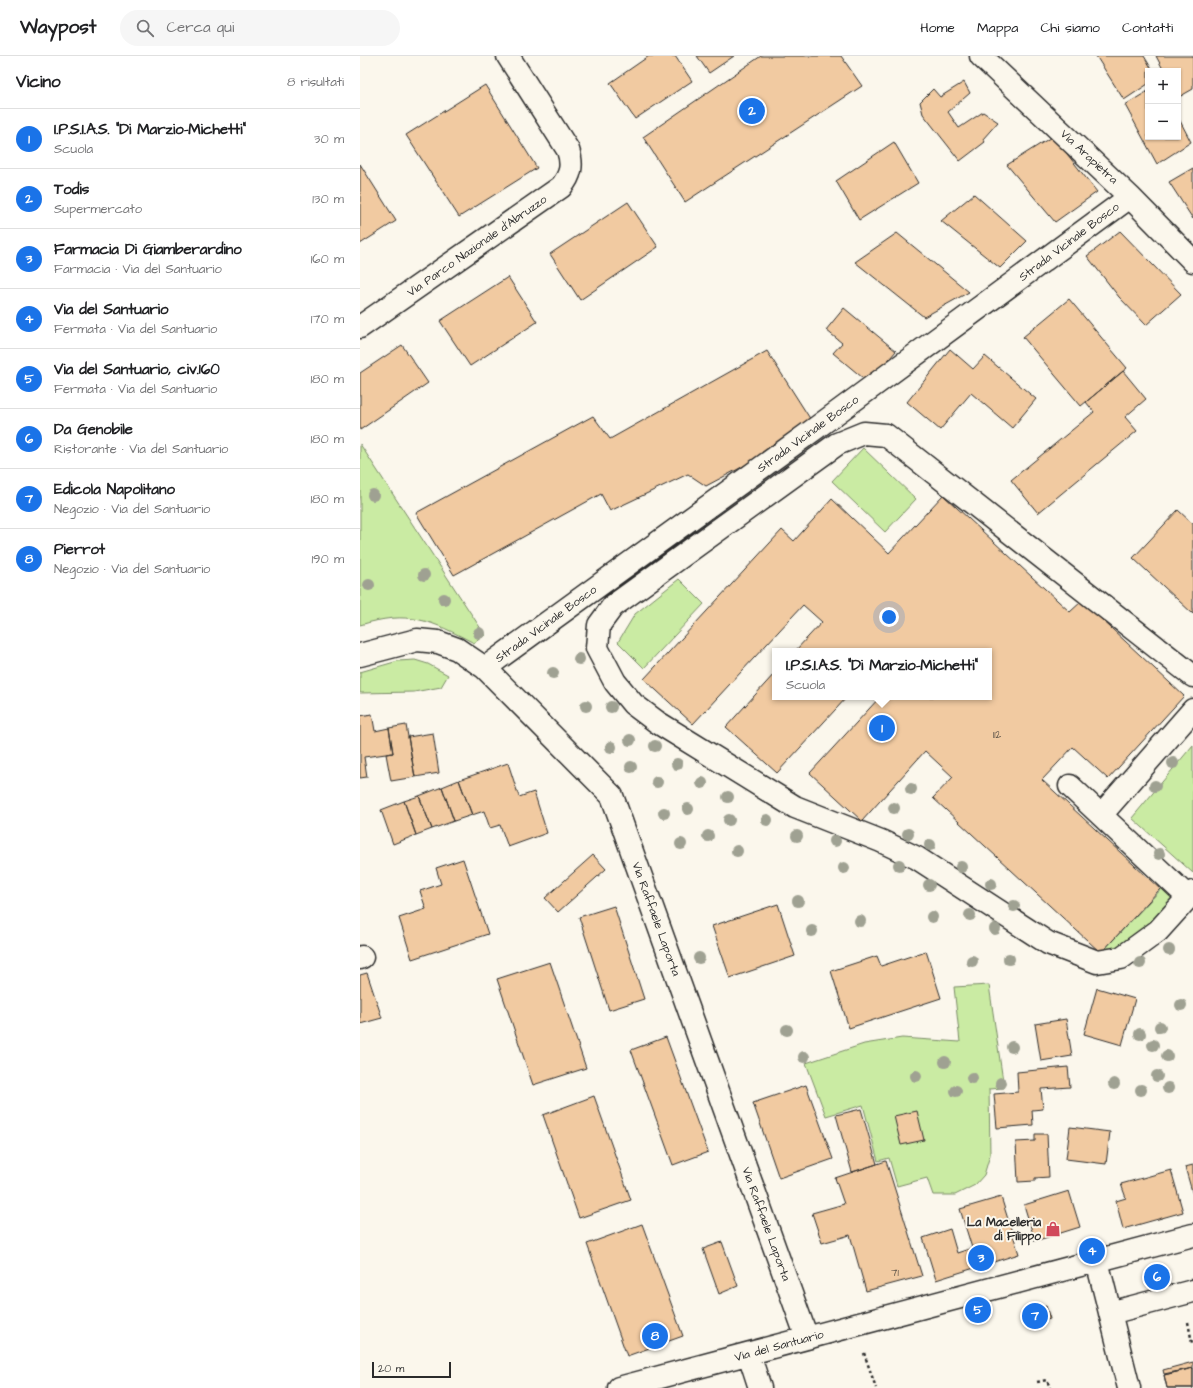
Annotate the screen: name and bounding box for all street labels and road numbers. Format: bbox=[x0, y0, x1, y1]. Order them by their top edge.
street label: Via Arapietra bbox=[1056, 126, 1122, 188]
street label: Via Parco Nazionale d'Abruzzo bbox=[404, 191, 551, 301]
street label: Strada Vicinale Bosco bbox=[1015, 198, 1123, 286]
street label: Strada Vicinale Bosco bbox=[754, 391, 863, 477]
street label: Strada Vicinale Bosco bbox=[492, 581, 601, 667]
street label: Via Raffaele Laporta bbox=[627, 860, 685, 978]
street label: Via Raffaele Laporta bbox=[737, 1165, 795, 1283]
street label: Via del Santuario bbox=[733, 1326, 826, 1366]

